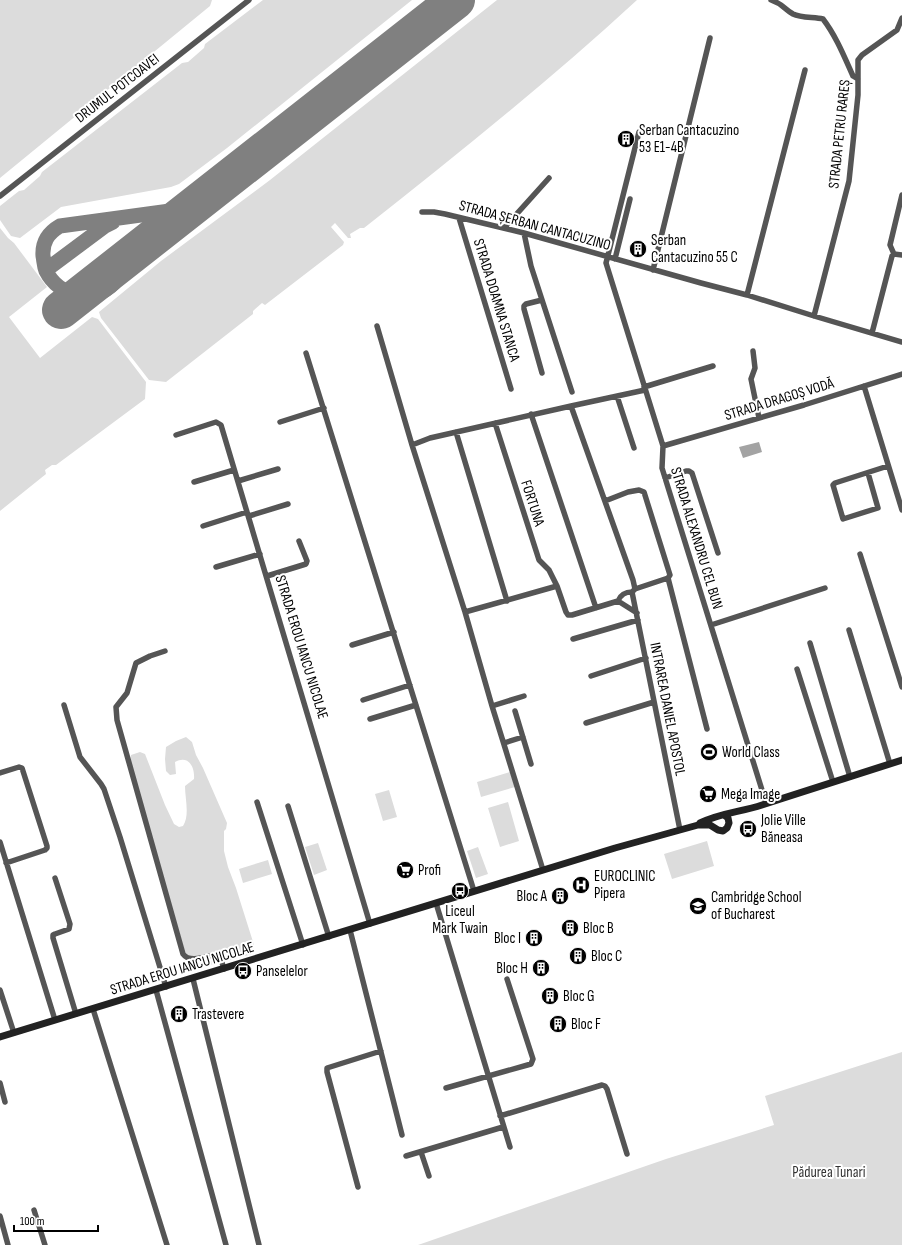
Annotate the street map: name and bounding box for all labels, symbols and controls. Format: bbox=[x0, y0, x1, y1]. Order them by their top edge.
street label: DRUMUL POTCOAVEI bbox=[71, 50, 163, 127]
street label: STRADA PETRU RAREȘ bbox=[824, 79, 855, 190]
place label: Serban Cantacuzino 53 E1-4B bbox=[639, 121, 739, 157]
building icon: Serban Cantacuzino 53 E1-4B bbox=[616, 129, 636, 149]
street label: STRADA ȘERBAN CANTACUZINO bbox=[457, 196, 613, 255]
place label: Serban Cantacuzino 55 C bbox=[651, 231, 738, 267]
street label: STRADA DOAMNA STANCA bbox=[469, 236, 524, 365]
building icon: Serban Cantacuzino 55 C bbox=[628, 239, 648, 259]
street label: STRADA DRAGOȘ VODĂ bbox=[722, 374, 837, 425]
street label: STRADA ALEXANDRU CEL BUN bbox=[666, 465, 727, 611]
street label: FORTUNA bbox=[516, 478, 549, 529]
street label: STRADA EROU IANCU NICOLAE bbox=[271, 573, 332, 721]
street label: INTRAREA DANIEL APOSTOL bbox=[645, 641, 690, 778]
sports icon: World Class bbox=[699, 742, 719, 762]
place label: World Class bbox=[722, 743, 780, 762]
supermarket icon: Mega Image bbox=[698, 784, 718, 804]
place label: Mega Image bbox=[721, 785, 780, 804]
place label: Jolie Ville Băneasa bbox=[760, 811, 806, 847]
bus stop icon: Jolie Ville Băneasa bbox=[738, 819, 758, 839]
supermarket icon: Profi bbox=[395, 860, 415, 880]
place label: Profi bbox=[418, 861, 441, 880]
place label: EUROCLINIC Pipera bbox=[594, 867, 656, 903]
hospital icon: EUROCLINIC Pipera bbox=[571, 875, 591, 895]
bus stop icon: Liceul Mark Twain bbox=[450, 881, 470, 901]
building icon: Bloc A bbox=[550, 886, 570, 906]
place label: Bloc A bbox=[517, 887, 548, 906]
place label: Cambridge School of Bucharest bbox=[711, 888, 801, 924]
school or university icon: Cambridge School of Bucharest bbox=[688, 896, 708, 916]
place label: Liceul Mark Twain bbox=[432, 902, 488, 938]
building icon: Bloc B bbox=[560, 918, 580, 938]
place label: Bloc B bbox=[583, 919, 614, 938]
building icon: Bloc I bbox=[524, 928, 544, 948]
place label: Bloc I bbox=[494, 929, 521, 948]
street label: STRADA EROU IANCU NICOLAE bbox=[108, 938, 256, 999]
building icon: Bloc C bbox=[568, 946, 588, 966]
place label: Bloc C bbox=[591, 947, 622, 966]
building icon: Bloc H bbox=[531, 958, 551, 978]
place label: Bloc H bbox=[496, 959, 528, 978]
bus stop icon: Panselelor bbox=[233, 961, 253, 981]
place label: Panselelor bbox=[256, 962, 309, 981]
building icon: Bloc G bbox=[540, 986, 560, 1006]
place label: Bloc G bbox=[563, 987, 595, 1006]
building icon: Trastevere bbox=[169, 1004, 189, 1024]
place label: Trastevere bbox=[192, 1005, 244, 1024]
building icon: Bloc F bbox=[548, 1014, 568, 1034]
place label: Bloc F bbox=[571, 1015, 601, 1034]
park label: Pădurea Tunari bbox=[792, 1163, 866, 1182]
scale bar bbox=[14, 1207, 98, 1233]
text: 100 m bbox=[20, 1214, 45, 1229]

